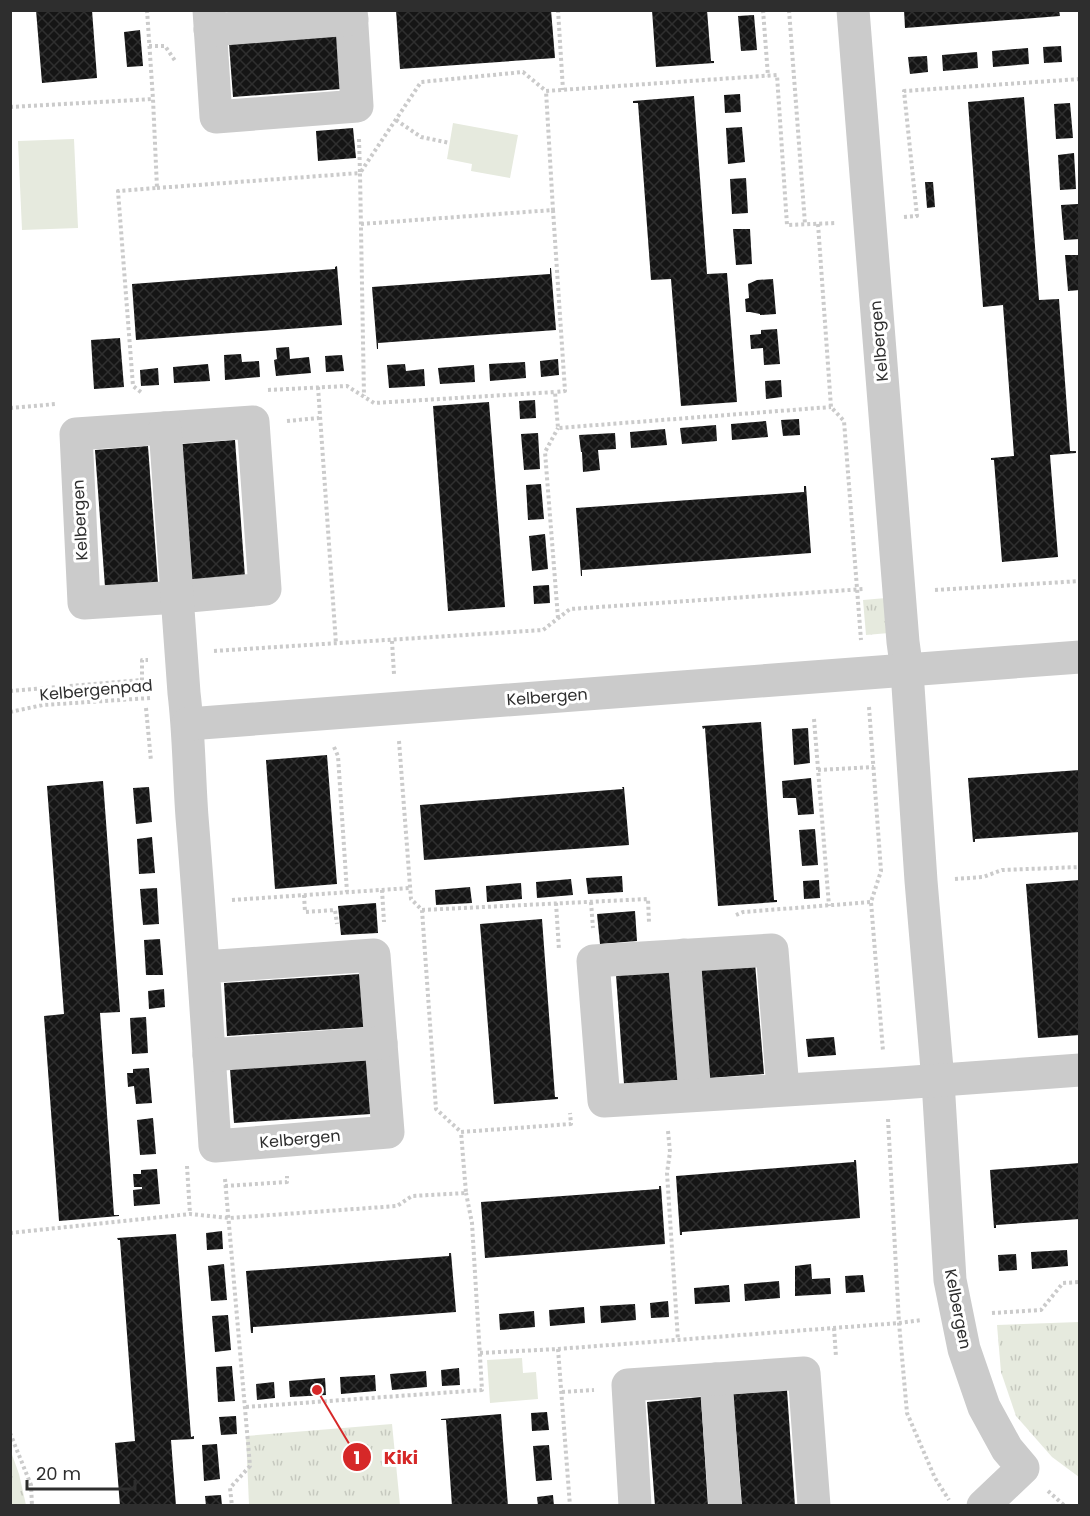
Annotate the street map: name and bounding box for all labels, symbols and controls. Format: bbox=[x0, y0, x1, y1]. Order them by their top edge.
street label: Kelbergen bbox=[864, 300, 894, 382]
street label: Kelbergen bbox=[66, 479, 94, 561]
street label: Kelbergenpad bbox=[38, 674, 154, 706]
street label: Kelbergen bbox=[506, 683, 588, 711]
street label: Kelbergen bbox=[259, 1124, 341, 1154]
street label: Kelbergen bbox=[939, 1267, 977, 1351]
callout: Kiki bbox=[342, 1439, 430, 1475]
text: 1 bbox=[354, 1445, 360, 1470]
text: Kiki bbox=[384, 1445, 418, 1470]
scale bar bbox=[27, 1453, 135, 1491]
text: 20 m bbox=[36, 1461, 81, 1486]

